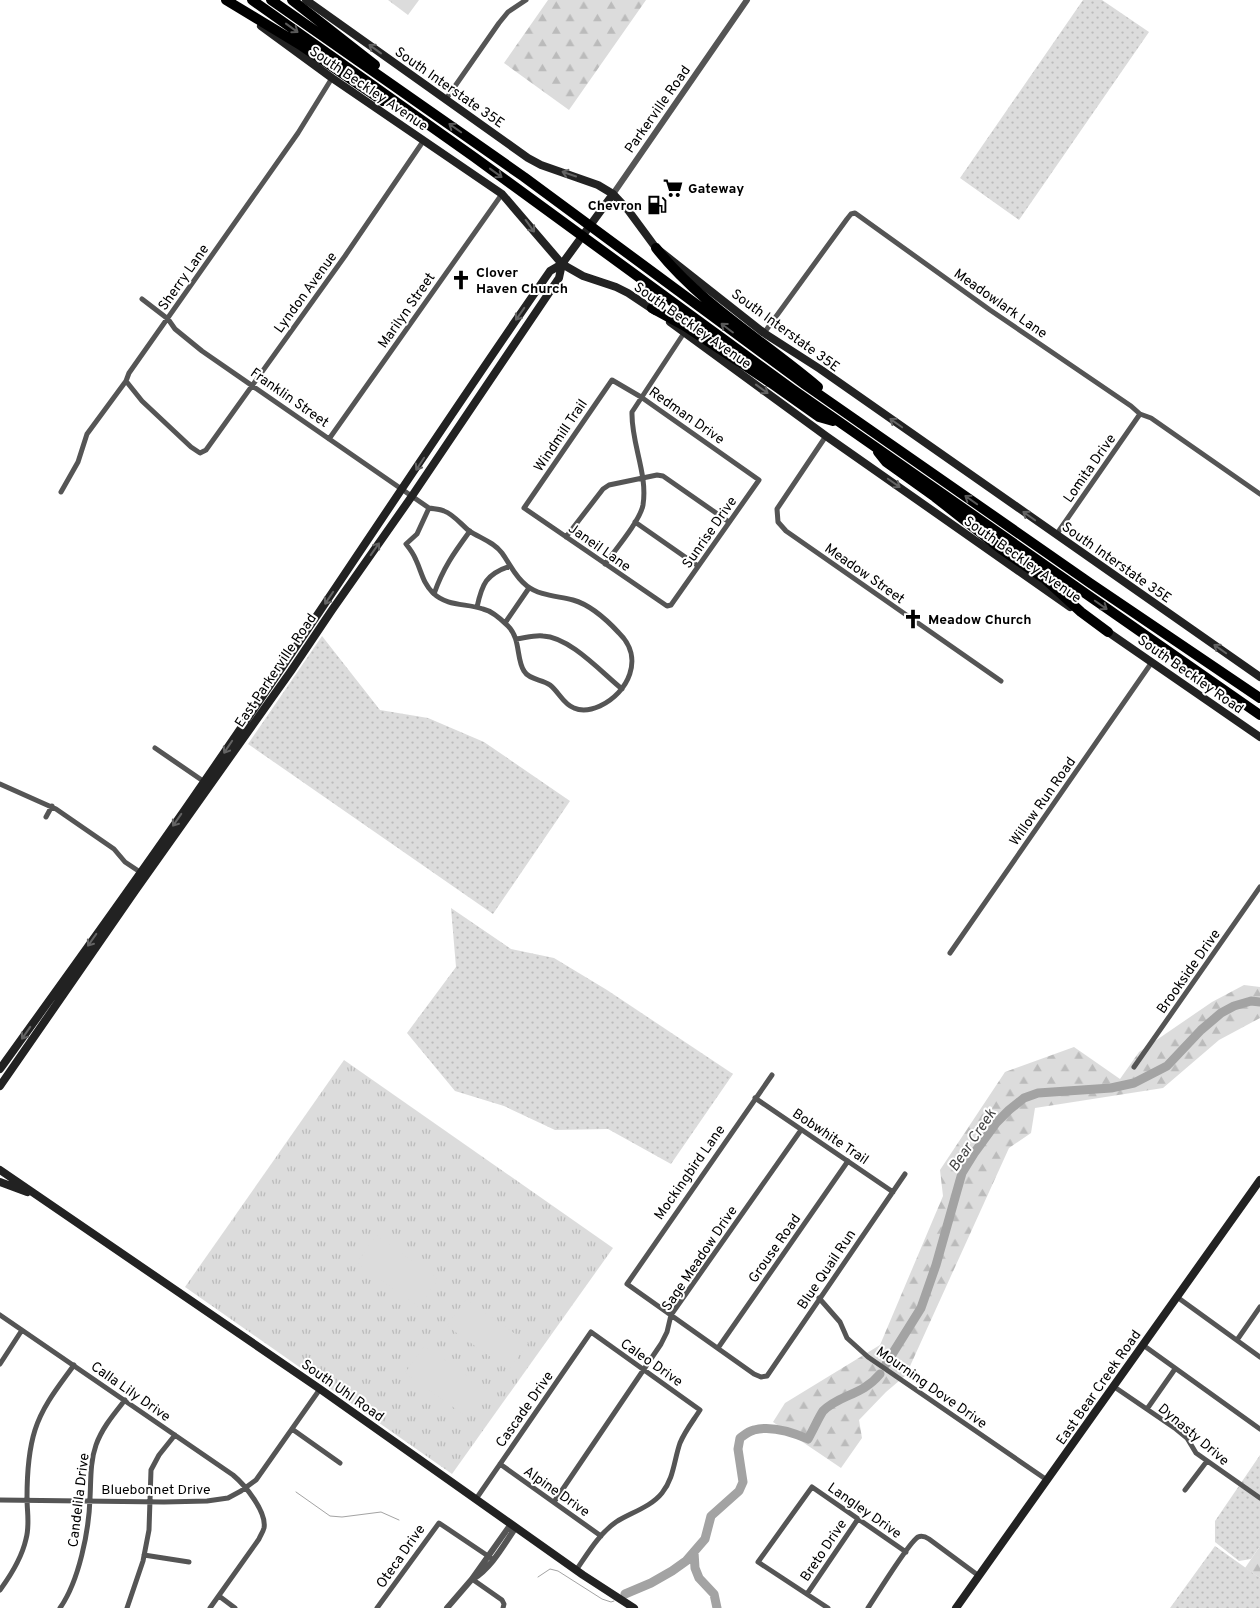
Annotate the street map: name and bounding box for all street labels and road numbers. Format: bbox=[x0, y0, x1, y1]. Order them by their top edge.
street label: South Beckley Avenue bbox=[306, 43, 431, 135]
street label: South Interstate 35E bbox=[391, 44, 507, 132]
street label: Parkerville Road bbox=[622, 63, 695, 157]
street label: Sherry Lane bbox=[155, 242, 213, 314]
street label: Lyndon Avenue bbox=[271, 249, 341, 337]
street label: Meadowlark Lane bbox=[950, 266, 1050, 343]
street label: Marilyn Street bbox=[375, 270, 440, 352]
street label: South Beckley Avenue bbox=[630, 279, 754, 373]
street label: South Interstate 35E bbox=[728, 286, 843, 376]
street label: Franklin Street bbox=[247, 365, 332, 432]
street label: Redman Drive bbox=[645, 384, 727, 449]
street label: Windmill Trail bbox=[531, 396, 592, 475]
street label: Lomita Drive bbox=[1060, 431, 1120, 506]
street label: Sunrise Drive bbox=[679, 494, 741, 572]
street label: South Beckley Avenue bbox=[960, 513, 1084, 607]
street label: South Interstate 35E bbox=[1058, 519, 1174, 607]
street label: Janeil Lane bbox=[565, 521, 634, 576]
street label: Meadow Street bbox=[821, 540, 907, 608]
street label: East Parkerville Road bbox=[232, 611, 321, 731]
street label: South Beckley Road bbox=[1134, 632, 1246, 718]
street label: Willow Run Road bbox=[1006, 754, 1080, 849]
street label: Brookside Drive bbox=[1154, 926, 1225, 1017]
street label: Bobwhite Trail bbox=[789, 1105, 872, 1169]
street label: Mockingbird Lane bbox=[651, 1122, 729, 1224]
street label: Sage Meadow Drive bbox=[659, 1203, 742, 1315]
street label: Grouse Road bbox=[745, 1211, 805, 1287]
street label: Blue Quail Run bbox=[794, 1227, 860, 1313]
street label: East Bear Creek Road bbox=[1053, 1327, 1145, 1449]
street label: Caleo Drive bbox=[617, 1336, 686, 1391]
street label: Mourning Dove Drive bbox=[872, 1344, 990, 1433]
street label: South Uhl Road bbox=[298, 1356, 387, 1426]
street label: Calla Lily Drive bbox=[87, 1359, 173, 1426]
street label: Cascade Drive bbox=[493, 1368, 558, 1451]
street label: Dynasty Drive bbox=[1154, 1400, 1232, 1470]
street label: Candelila Drive bbox=[65, 1452, 94, 1548]
street label: Alpine Drive bbox=[520, 1463, 592, 1521]
street label: Langley Drive bbox=[824, 1480, 904, 1543]
street label: Bluebonnet Drive bbox=[101, 1482, 211, 1499]
street label: Breto Drive bbox=[797, 1517, 851, 1585]
street label: Oteca Drive bbox=[373, 1522, 429, 1592]

